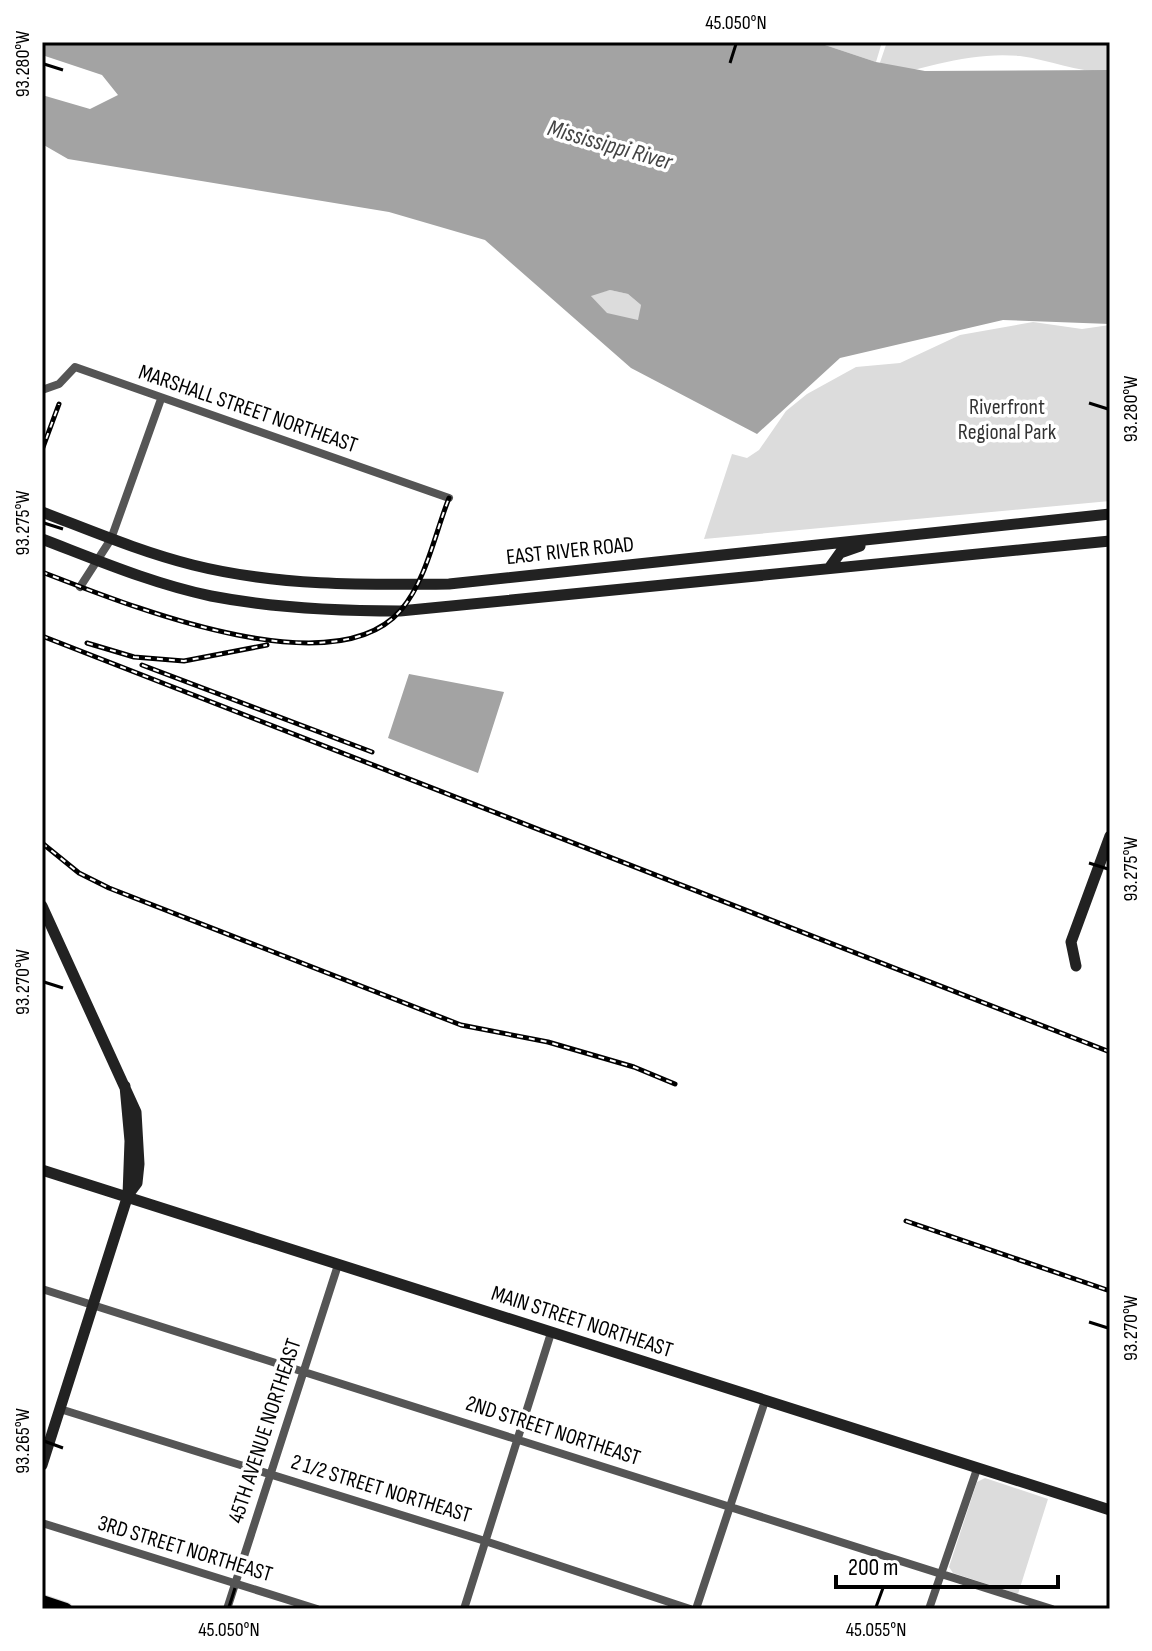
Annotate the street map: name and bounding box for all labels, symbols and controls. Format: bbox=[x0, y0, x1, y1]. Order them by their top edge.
text: 45.050°N bbox=[705, 11, 767, 35]
text: 93.280°W bbox=[11, 31, 35, 97]
water label: Mississippi River bbox=[544, 113, 677, 177]
street label: MARSHALL STREET NORTHEAST bbox=[135, 359, 361, 459]
text: 93.280°W bbox=[1119, 376, 1143, 442]
park label: Riverfront Regional Park bbox=[958, 394, 1057, 446]
text: 93.275°W bbox=[11, 491, 35, 555]
street label: EAST RIVER ROAD bbox=[505, 531, 635, 571]
text: 93.275°W bbox=[1119, 837, 1143, 901]
text: 93.270°W bbox=[11, 949, 35, 1015]
street label: MAIN STREET NORTHEAST bbox=[488, 1280, 676, 1364]
text: 93.270°W bbox=[1119, 1295, 1143, 1361]
street label: 45TH AVENUE NORTHEAST bbox=[222, 1335, 308, 1527]
street label: 2ND STREET NORTHEAST bbox=[462, 1390, 644, 1472]
text: 93.265°W bbox=[11, 1408, 35, 1474]
street label: 2 1/2 STREET NORTHEAST bbox=[288, 1449, 474, 1529]
street label: 3RD STREET NORTHEAST bbox=[94, 1510, 276, 1588]
scale bar bbox=[836, 1539, 1058, 1589]
text: 200 m bbox=[848, 1553, 899, 1582]
text: 45.050°N bbox=[198, 1618, 260, 1642]
text: 45.055°N bbox=[846, 1618, 906, 1642]

